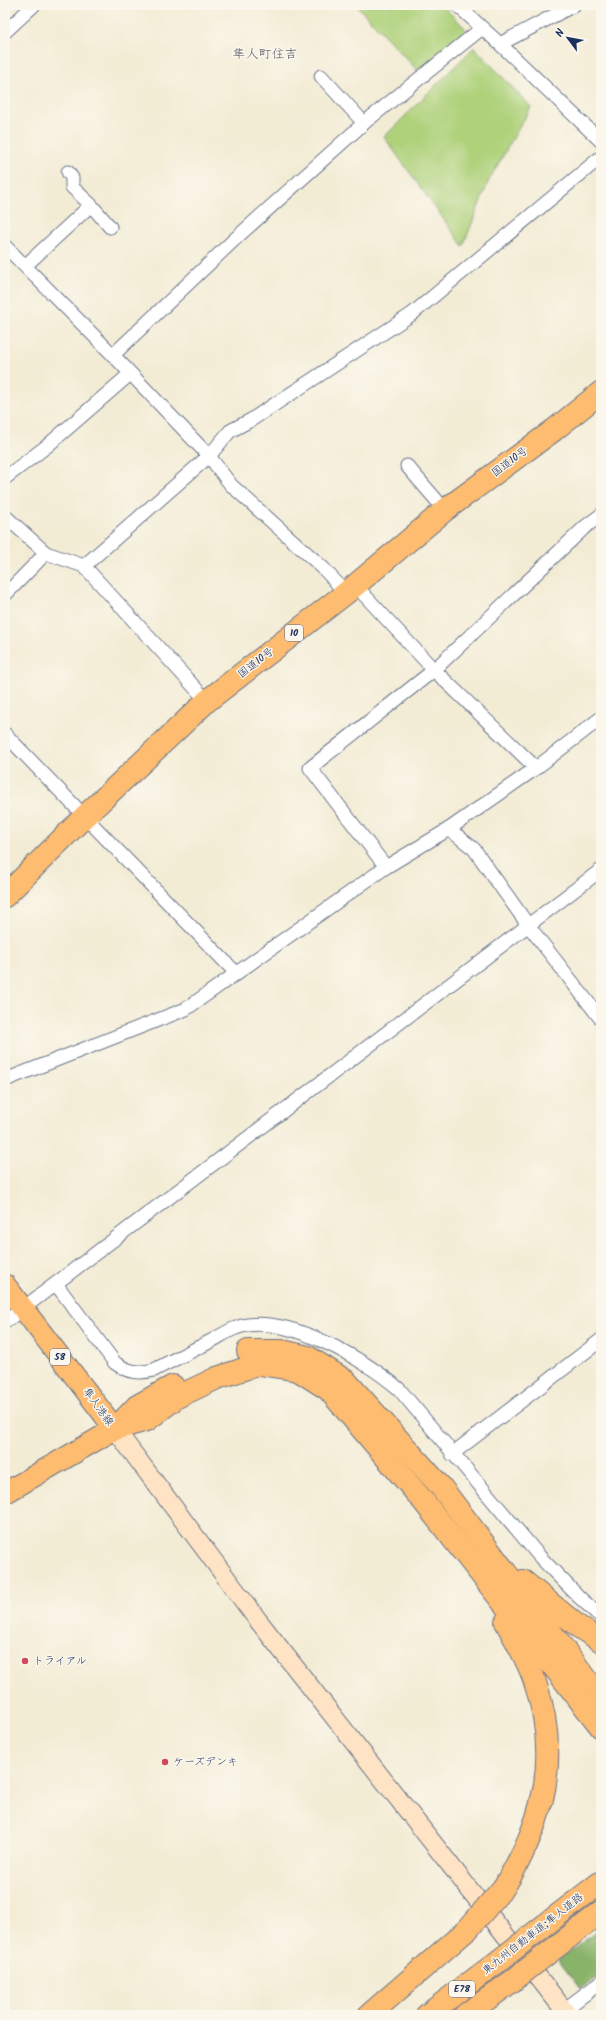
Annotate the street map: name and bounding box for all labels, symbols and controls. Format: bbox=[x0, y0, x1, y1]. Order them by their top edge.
north arrow bbox=[548, 18, 588, 58]
text: N bbox=[551, 25, 570, 41]
district label: 隼人町住吉 bbox=[232, 44, 298, 65]
street label: 国道10号 bbox=[488, 442, 532, 482]
road number: 10 bbox=[285, 625, 303, 641]
street label: 国道10号 bbox=[234, 643, 278, 683]
road number: 58 bbox=[50, 1349, 70, 1365]
street label: 隼人港線 bbox=[78, 1384, 118, 1430]
place label: トライアル bbox=[33, 1652, 87, 1670]
marker: トライアル bbox=[20, 1656, 30, 1666]
place label: ケーズデンキ bbox=[173, 1753, 238, 1771]
marker: ケーズデンキ bbox=[160, 1757, 170, 1767]
street label: 東九州自動車道;隼人道路 bbox=[478, 1889, 588, 1979]
road number: E78 bbox=[449, 1981, 475, 1997]

